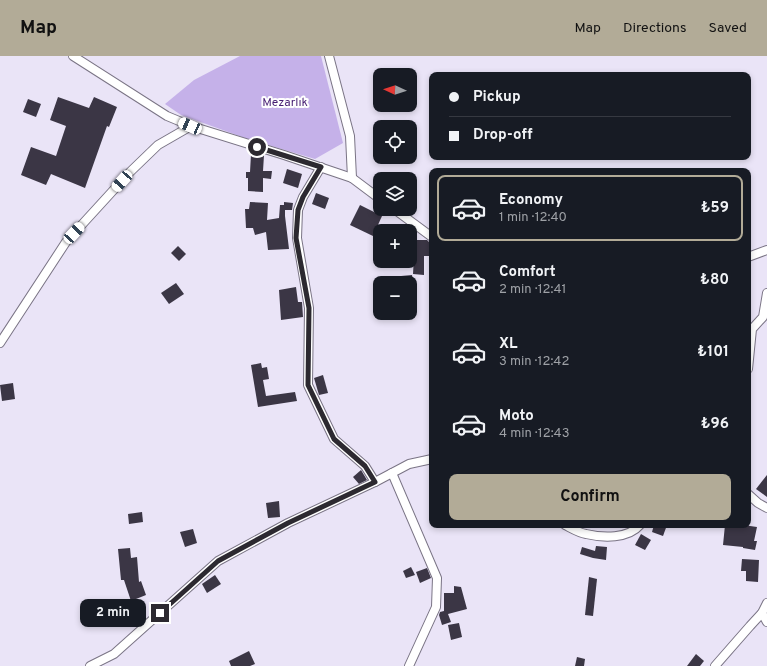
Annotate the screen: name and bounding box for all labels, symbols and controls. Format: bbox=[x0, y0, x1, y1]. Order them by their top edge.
text: Map bbox=[20, 16, 57, 40]
text: Map bbox=[575, 20, 601, 37]
text: Directions bbox=[623, 20, 687, 37]
text: Saved bbox=[709, 20, 747, 37]
north arrow bbox=[373, 68, 417, 112]
map controls bbox=[373, 68, 417, 320]
text: Pickup bbox=[473, 88, 521, 107]
park label: Mezarlık bbox=[262, 95, 308, 111]
car bbox=[177, 116, 203, 136]
button: locate bbox=[373, 120, 417, 164]
text: Drop-off bbox=[473, 126, 533, 145]
route start bbox=[248, 138, 266, 156]
car bbox=[110, 168, 134, 194]
button: layers bbox=[373, 172, 417, 216]
icon: car bbox=[451, 190, 487, 226]
text: Economy bbox=[499, 191, 563, 210]
text: ₺59 bbox=[701, 199, 729, 218]
text: 1 min · 12:40 bbox=[499, 210, 567, 226]
car bbox=[61, 220, 87, 246]
button: + bbox=[373, 224, 417, 268]
icon: car bbox=[451, 262, 487, 298]
text: Comfort bbox=[499, 263, 556, 282]
text: ₺80 bbox=[700, 271, 729, 290]
button: − bbox=[373, 276, 417, 320]
text: 2 min · 12:41 bbox=[499, 282, 566, 298]
icon: car bbox=[451, 334, 487, 370]
text: XL bbox=[499, 335, 517, 354]
text: ₺101 bbox=[697, 343, 729, 362]
text: 3 min · 12:42 bbox=[499, 354, 569, 370]
icon: car bbox=[451, 406, 487, 442]
text: Moto bbox=[499, 407, 534, 426]
text: ₺96 bbox=[701, 415, 729, 434]
text: 4 min · 12:43 bbox=[499, 426, 570, 442]
button: Confirm bbox=[449, 474, 731, 520]
callout: 2 min bbox=[80, 599, 146, 627]
route end bbox=[151, 604, 169, 622]
text: 2 min bbox=[96, 605, 130, 621]

